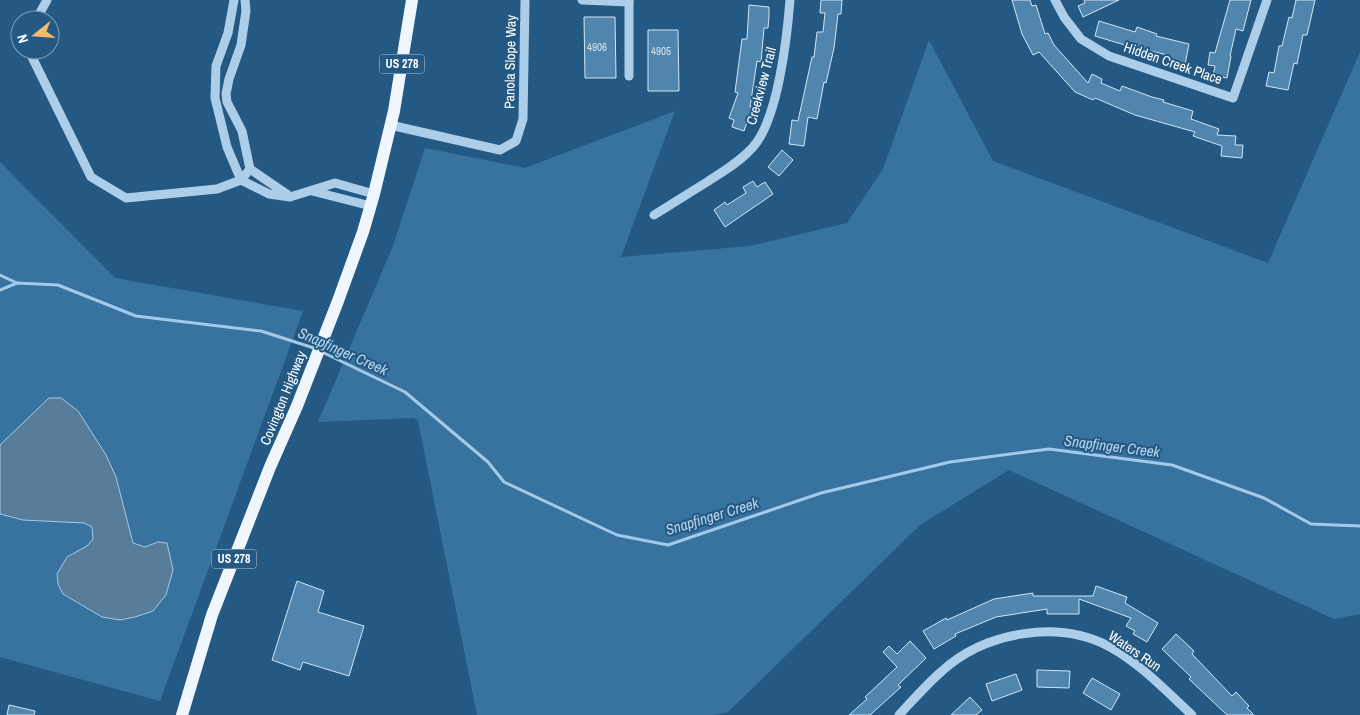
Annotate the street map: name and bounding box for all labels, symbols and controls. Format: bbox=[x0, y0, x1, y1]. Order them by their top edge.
north arrow bbox=[10, 10, 60, 60]
street label: Panola Slope Way bbox=[500, 15, 520, 109]
text: N bbox=[13, 32, 32, 45]
street label: Hidden Creek Place bbox=[1122, 38, 1224, 88]
house number: 4906 bbox=[587, 40, 607, 54]
house number: 4905 bbox=[651, 44, 671, 58]
street label: Creekview Trail bbox=[742, 45, 780, 127]
road number: US 278 bbox=[380, 54, 424, 74]
water label: Snapfinger Creek bbox=[295, 322, 392, 381]
street label: Covington Highway bbox=[256, 348, 310, 448]
water label: Snapfinger Creek bbox=[1063, 430, 1162, 462]
water label: Snapfinger Creek bbox=[663, 492, 762, 540]
road number: US 278 bbox=[212, 550, 256, 568]
street label: Waters Run bbox=[1105, 627, 1165, 675]

